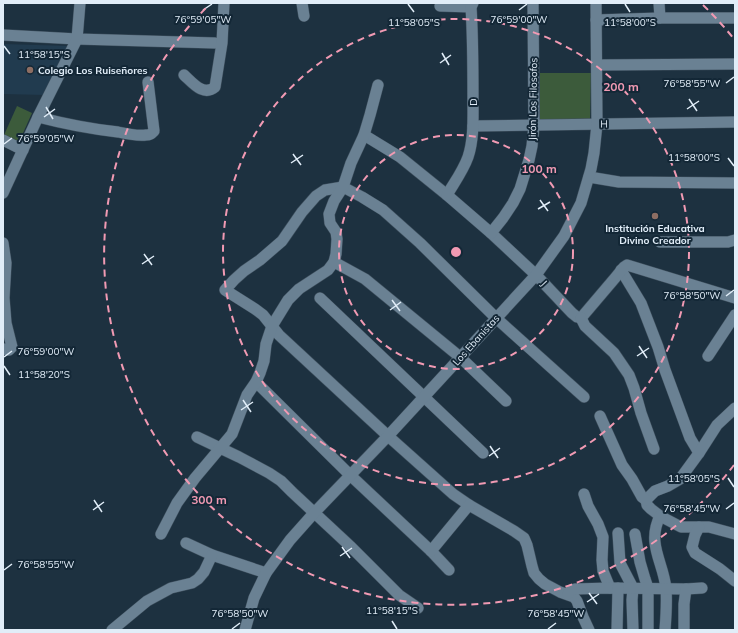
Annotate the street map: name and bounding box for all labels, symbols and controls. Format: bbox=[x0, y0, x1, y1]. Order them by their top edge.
text: 76°59'05"W bbox=[175, 13, 231, 26]
text: 76°59'00"W bbox=[491, 13, 547, 26]
text: 11°58'05"S bbox=[388, 16, 440, 29]
text: 11°58'00"S bbox=[604, 16, 656, 29]
text: 11°58'15"S bbox=[18, 48, 70, 61]
street label: Jirón Los Filosofos bbox=[526, 57, 540, 140]
place label: Colegio Los Ruiseñores bbox=[38, 64, 148, 77]
marker: Colegio Los Ruiseñores bbox=[25, 65, 35, 75]
text: 76°58'55"W bbox=[664, 77, 720, 90]
text: 200 m bbox=[603, 79, 639, 94]
street label: D bbox=[467, 98, 480, 106]
street label: H bbox=[600, 117, 608, 131]
text: 76°59'05"W bbox=[18, 132, 74, 145]
text: 11°58'00"S bbox=[668, 151, 720, 164]
text: 100 m bbox=[521, 161, 557, 176]
marker: Institución Educativa Divino Creador bbox=[650, 211, 660, 221]
place label: Institución Educativa Divino Creador bbox=[605, 222, 705, 247]
centre of rings bbox=[449, 245, 463, 259]
street label: J bbox=[538, 277, 550, 289]
text: 76°58'50"W bbox=[664, 289, 720, 302]
street label: Los Ebanistas bbox=[450, 312, 502, 368]
text: 76°59'00"W bbox=[18, 345, 74, 358]
text: 11°58'20"S bbox=[18, 368, 70, 381]
text: 11°58'05"S bbox=[668, 472, 720, 485]
text: 300 m bbox=[191, 492, 227, 507]
text: 76°58'45"W bbox=[664, 502, 720, 515]
text: 76°58'55"W bbox=[18, 558, 74, 571]
text: 11°58'15"S bbox=[366, 604, 418, 617]
text: 76°58'50"W bbox=[212, 607, 268, 620]
text: 76°58'45"W bbox=[528, 607, 584, 620]

